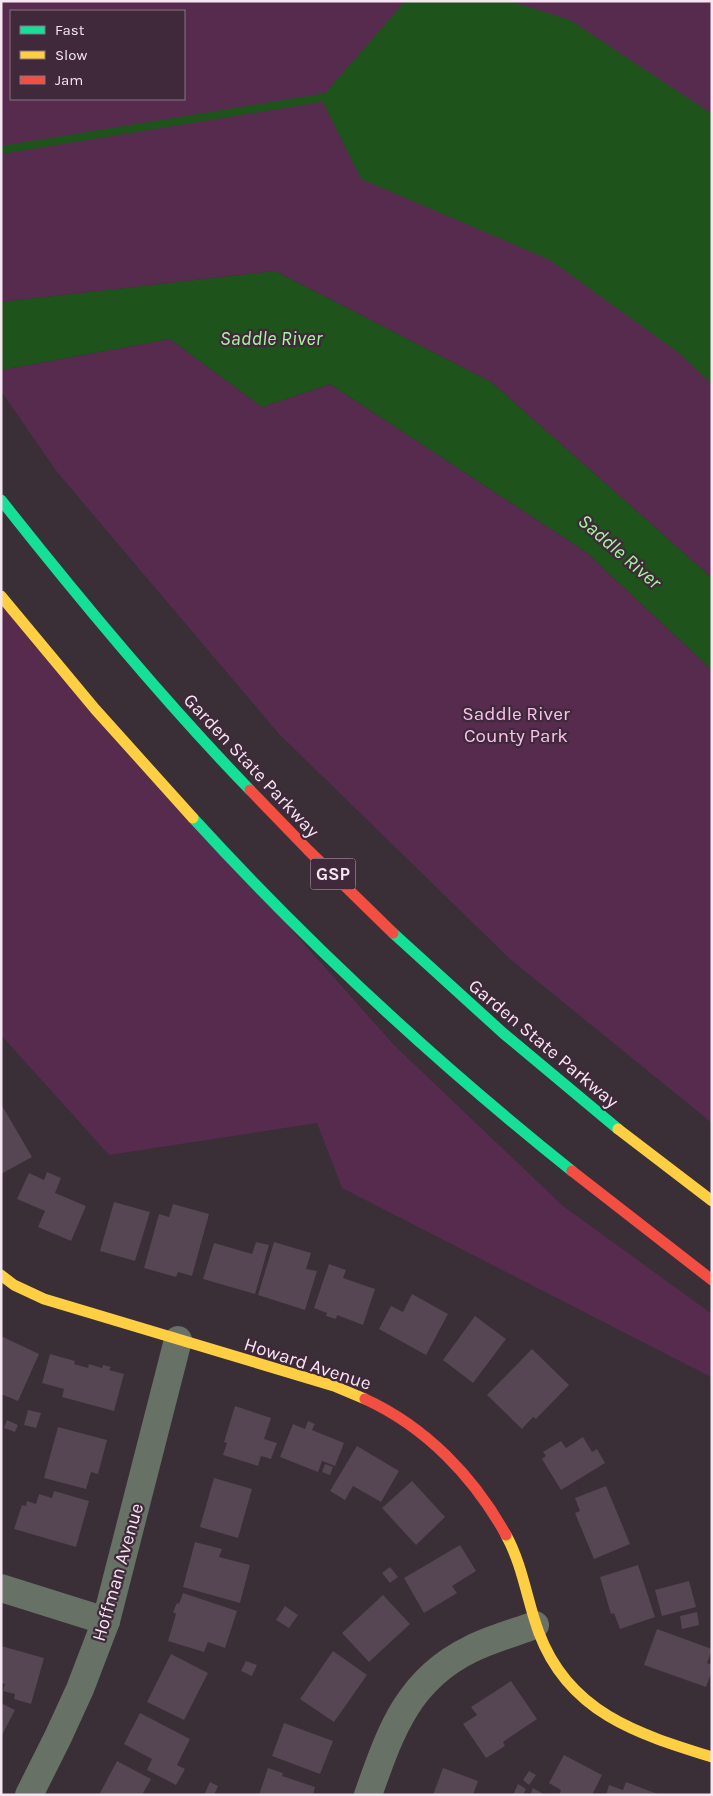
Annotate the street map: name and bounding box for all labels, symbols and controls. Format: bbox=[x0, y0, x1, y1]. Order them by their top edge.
legend bbox=[10, 10, 185, 100]
text: Fast bbox=[55, 21, 85, 39]
text: Slow bbox=[55, 46, 87, 64]
text: Jam bbox=[55, 71, 83, 89]
water label: Saddle River bbox=[220, 327, 323, 350]
water label: Saddle River bbox=[573, 509, 667, 594]
street label: Garden State Parkway bbox=[179, 689, 324, 842]
park label: Saddle River County Park bbox=[462, 703, 570, 747]
road number: GSP bbox=[310, 859, 356, 890]
street label: Garden State Parkway bbox=[464, 975, 623, 1113]
street label: Howard Avenue bbox=[241, 1333, 374, 1395]
street label: Hoffman Avenue bbox=[88, 1501, 148, 1644]

